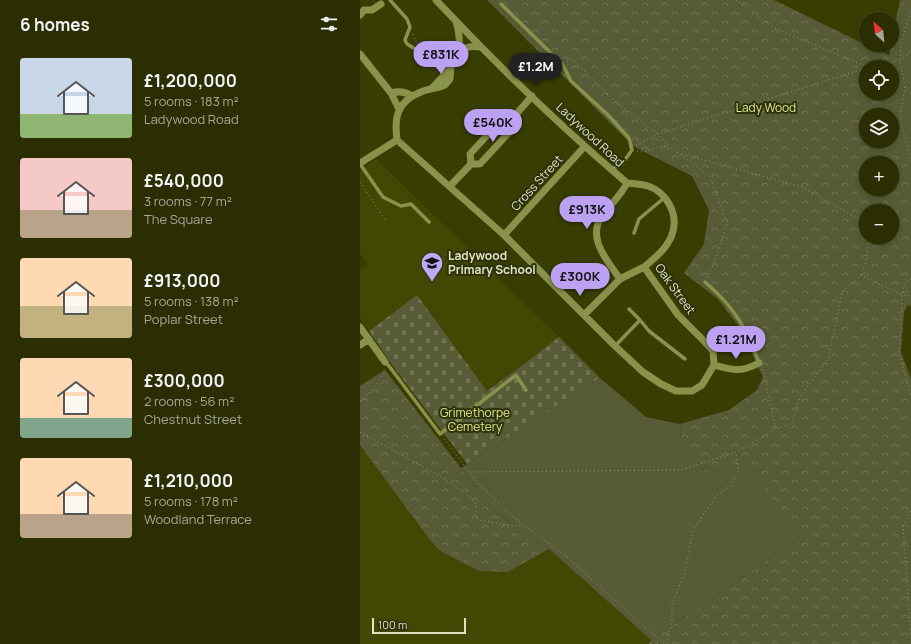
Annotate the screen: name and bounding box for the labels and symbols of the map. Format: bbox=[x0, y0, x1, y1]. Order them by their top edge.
north arrow bbox=[859, 12, 899, 52]
pin: £831K bbox=[413, 41, 469, 75]
pin: £1.2M bbox=[508, 53, 564, 87]
street label: Ladywood Road bbox=[553, 99, 628, 171]
park label: Lady Wood bbox=[736, 99, 796, 116]
pin: £540K bbox=[465, 109, 521, 143]
street label: Cross Street bbox=[507, 151, 567, 214]
pin: £913K bbox=[559, 196, 615, 230]
place label: Ladywood Primary School bbox=[448, 247, 536, 278]
school or university icon: Ladywood Primary School bbox=[419, 250, 445, 283]
street label: Oak Street bbox=[651, 260, 700, 318]
pin: £300K bbox=[552, 263, 608, 297]
pin: £1.21M bbox=[703, 326, 769, 360]
park label: Grimethorpe Cemetery bbox=[440, 404, 510, 435]
scale bar bbox=[372, 616, 466, 635]

